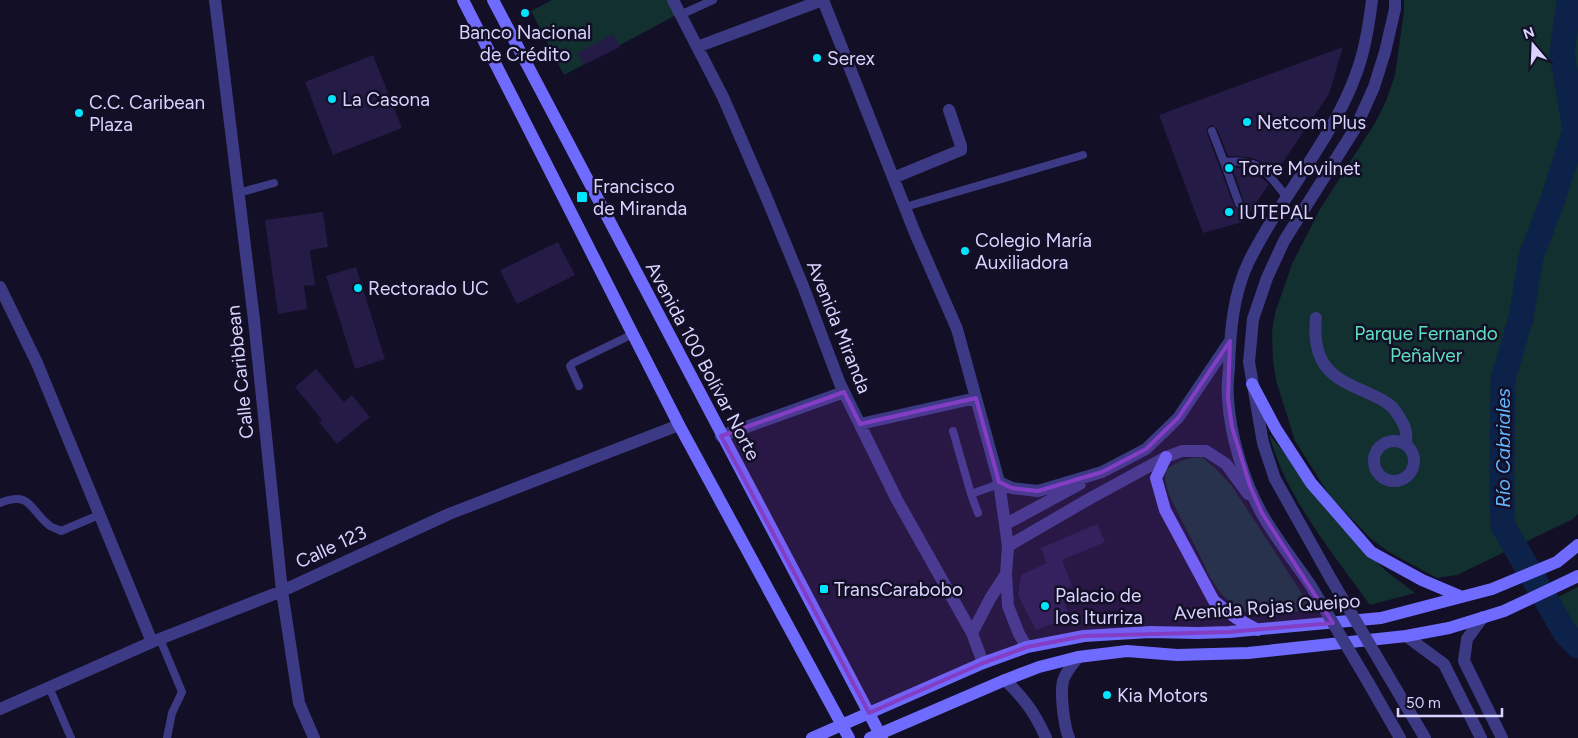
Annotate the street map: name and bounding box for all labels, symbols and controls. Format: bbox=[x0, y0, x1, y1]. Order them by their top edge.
marker: Banco Nacional de Crédito bbox=[519, 7, 531, 19]
north arrow bbox=[1508, 20, 1558, 70]
place label: Banco Nacional de Crédito bbox=[459, 21, 591, 66]
text: N bbox=[1521, 23, 1537, 43]
place label: Serex bbox=[827, 47, 875, 70]
marker: Serex bbox=[811, 52, 823, 64]
place label: La Casona bbox=[342, 88, 430, 111]
place label: C.C. Caribean Plaza bbox=[89, 91, 205, 136]
marker: La Casona bbox=[326, 93, 338, 105]
marker: C.C. Caribean Plaza bbox=[73, 107, 85, 119]
place label: Netcom Plus bbox=[1257, 111, 1366, 134]
marker: Netcom Plus bbox=[1241, 116, 1253, 128]
place label: Torre Movilnet bbox=[1239, 157, 1361, 180]
marker: Torre Movilnet bbox=[1223, 162, 1235, 174]
place label: Francisco de Miranda bbox=[593, 175, 687, 220]
marker: Francisco de Miranda bbox=[575, 190, 589, 204]
place label: IUTEPAL bbox=[1239, 201, 1313, 224]
marker: IUTEPAL bbox=[1223, 206, 1235, 218]
place label: Colegio María Auxiliadora bbox=[975, 229, 1092, 274]
marker: Colegio María Auxiliadora bbox=[959, 245, 971, 257]
street label: Avenida Miranda bbox=[802, 257, 876, 397]
street label: Avenida 100 Bolívar Norte bbox=[641, 258, 765, 464]
place label: Rectorado UC bbox=[368, 277, 489, 300]
marker: Rectorado UC bbox=[352, 282, 364, 294]
street label: Calle Caribbean bbox=[222, 304, 258, 440]
park label: Parque Fernando Peñalver bbox=[1354, 322, 1498, 367]
water label: Río Cabriales bbox=[1491, 388, 1515, 508]
street label: Calle 123 bbox=[292, 521, 370, 573]
place label: TransCarabobo bbox=[834, 578, 963, 601]
marker: TransCarabobo bbox=[818, 583, 830, 595]
place label: Palacio de los Iturriza bbox=[1055, 584, 1143, 629]
street label: Avenida Rojas Queipo bbox=[1173, 589, 1361, 625]
marker: Palacio de los Iturriza bbox=[1039, 600, 1051, 612]
place label: Kia Motors bbox=[1117, 684, 1208, 707]
scale bar bbox=[1398, 686, 1502, 718]
marker: Kia Motors bbox=[1101, 689, 1113, 701]
text: 50 m bbox=[1406, 694, 1441, 712]

